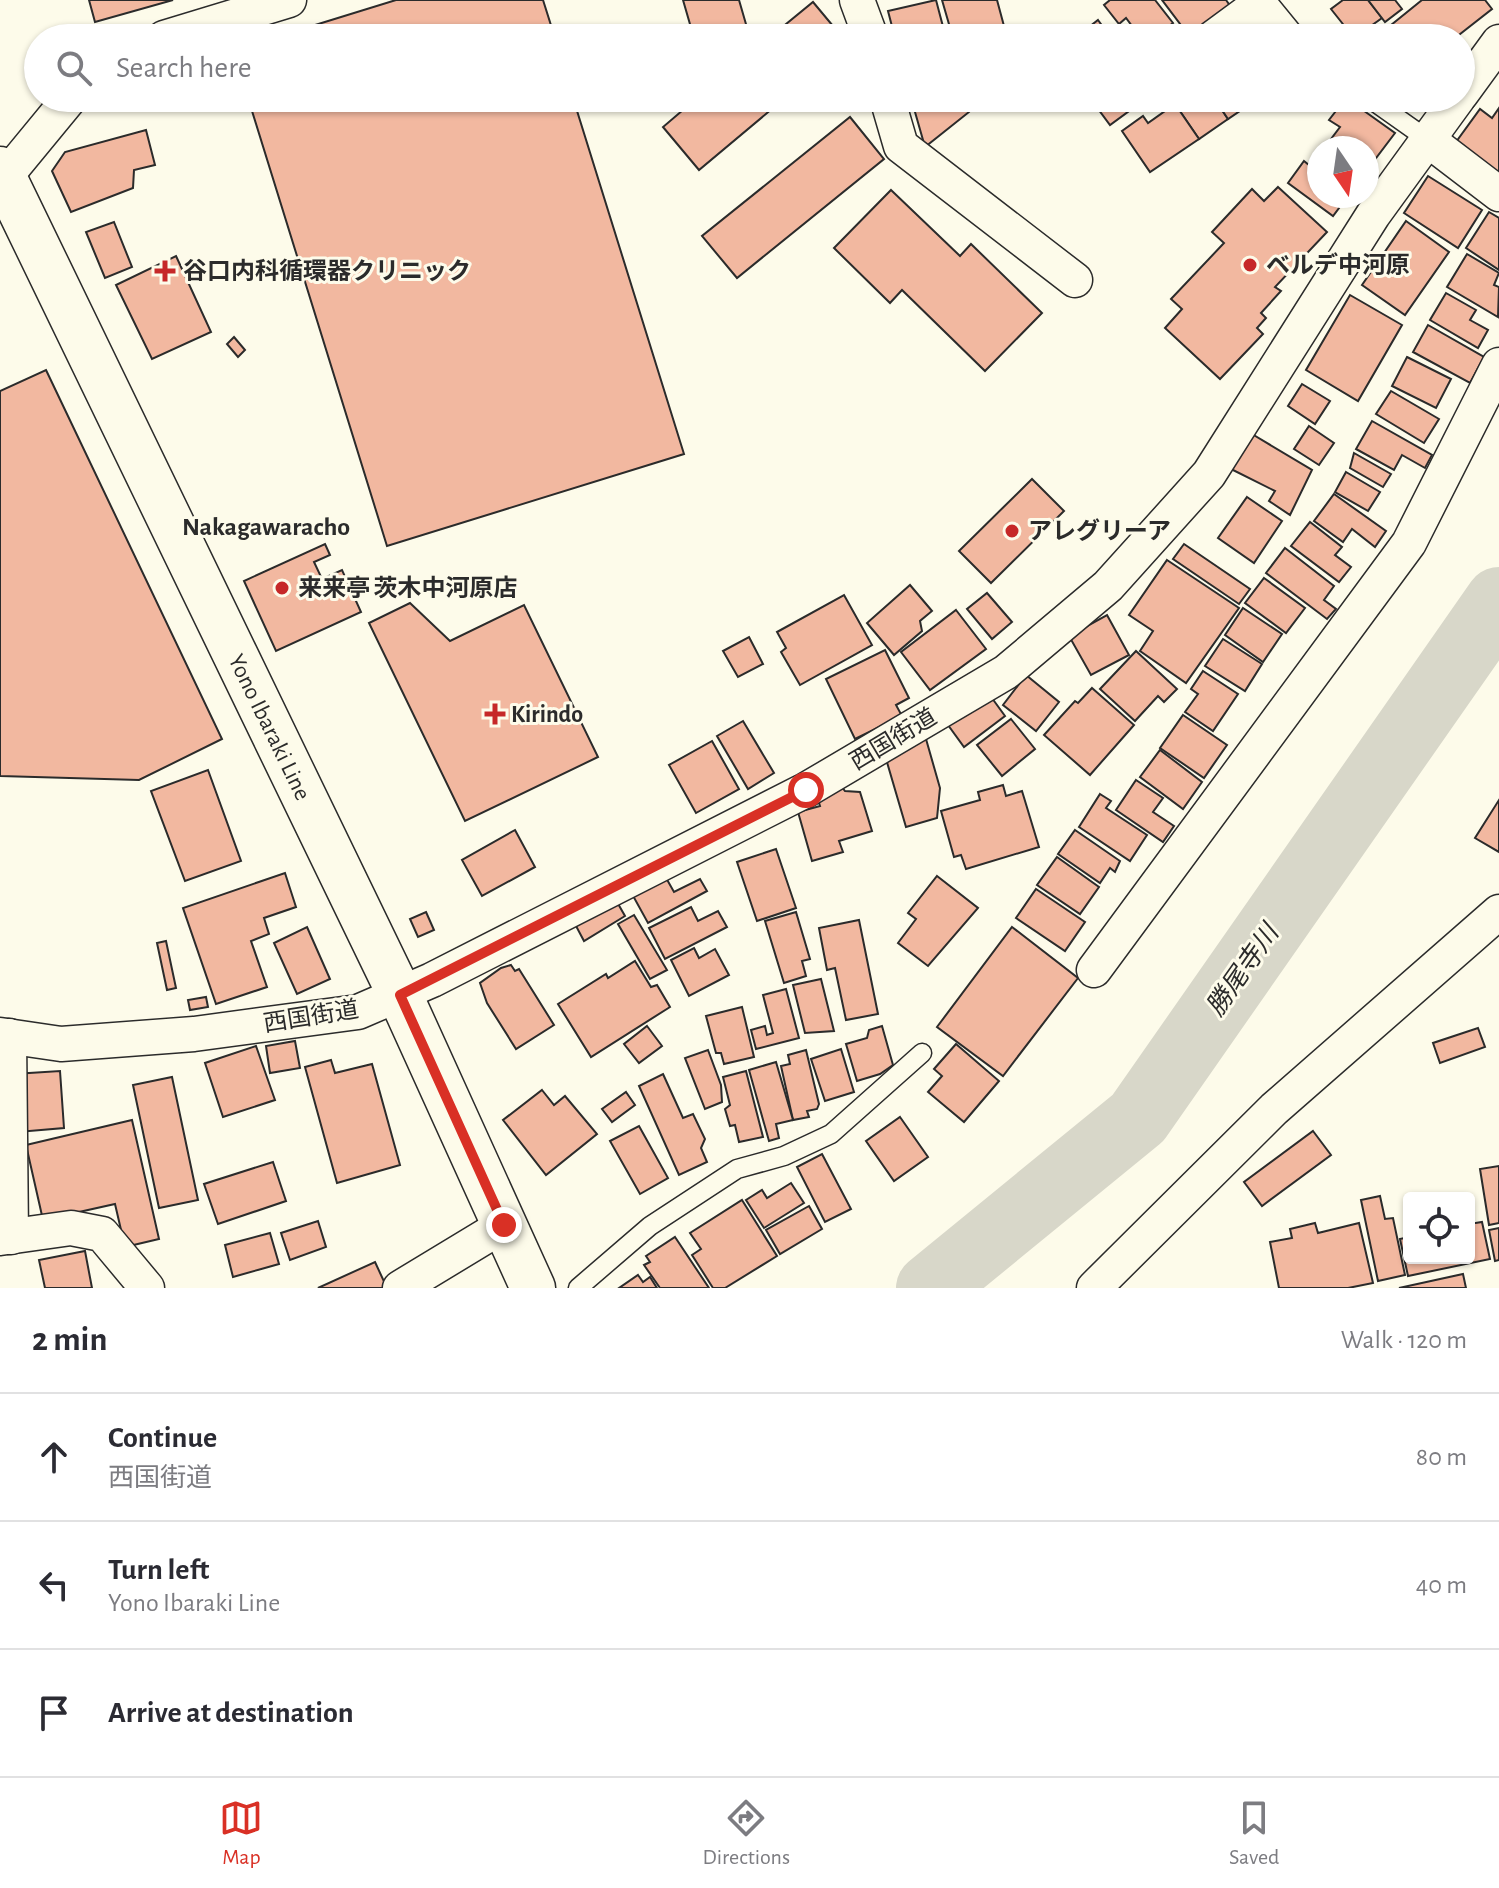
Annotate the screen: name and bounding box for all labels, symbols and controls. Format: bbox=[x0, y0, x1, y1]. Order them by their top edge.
search box bbox=[24, 24, 1475, 112]
icon: search bbox=[52, 46, 96, 90]
text: Search here bbox=[116, 53, 252, 83]
north arrow bbox=[1307, 136, 1379, 208]
place label: ベルデ中河原 bbox=[1266, 252, 1410, 278]
marker: ベルデ中河原 bbox=[1241, 256, 1259, 274]
place label: 谷口内科循環器クリニック bbox=[183, 258, 471, 284]
marker: 谷口内科循環器クリニック bbox=[154, 260, 176, 282]
district label: Nakagawaracho bbox=[182, 514, 350, 540]
place label: アレグリーア bbox=[1028, 518, 1171, 544]
marker: アレグリーア bbox=[1003, 522, 1021, 540]
place label: 来来亭 茨木中河原店 bbox=[298, 575, 518, 601]
marker: 来来亭 茨木中河原店 bbox=[273, 579, 291, 597]
street label: Yono Ibaraki Line bbox=[223, 651, 315, 804]
place label: Kirindo bbox=[511, 703, 583, 727]
street label: 西国街道 bbox=[845, 703, 941, 775]
marker: Kirindo bbox=[486, 705, 504, 723]
route start bbox=[788, 772, 824, 808]
water label: 勝尾寺川 bbox=[1202, 917, 1285, 1021]
street label: 西国街道 bbox=[262, 996, 360, 1036]
map controls bbox=[1403, 1192, 1475, 1264]
button: locate bbox=[1403, 1192, 1475, 1264]
route end bbox=[486, 1207, 522, 1243]
text: 2 min bbox=[32, 1323, 107, 1357]
text: Walk · 120 m bbox=[1341, 1327, 1467, 1353]
text: Continue bbox=[108, 1423, 217, 1453]
icon: ahead bbox=[32, 1435, 76, 1479]
text: 80 m bbox=[1416, 1444, 1467, 1470]
text: 西国街道 bbox=[108, 1465, 212, 1491]
text: Turn left bbox=[108, 1555, 209, 1585]
icon: left bbox=[32, 1563, 76, 1607]
text: 40 m bbox=[1416, 1572, 1467, 1598]
text: Yono Ibaraki Line bbox=[108, 1590, 280, 1616]
icon: arrive bbox=[32, 1691, 76, 1735]
text: Arrive at destination bbox=[108, 1698, 354, 1728]
tab: Map bbox=[219, 1796, 263, 1870]
tab: Directions bbox=[702, 1796, 790, 1870]
tab: Saved bbox=[1229, 1796, 1279, 1870]

